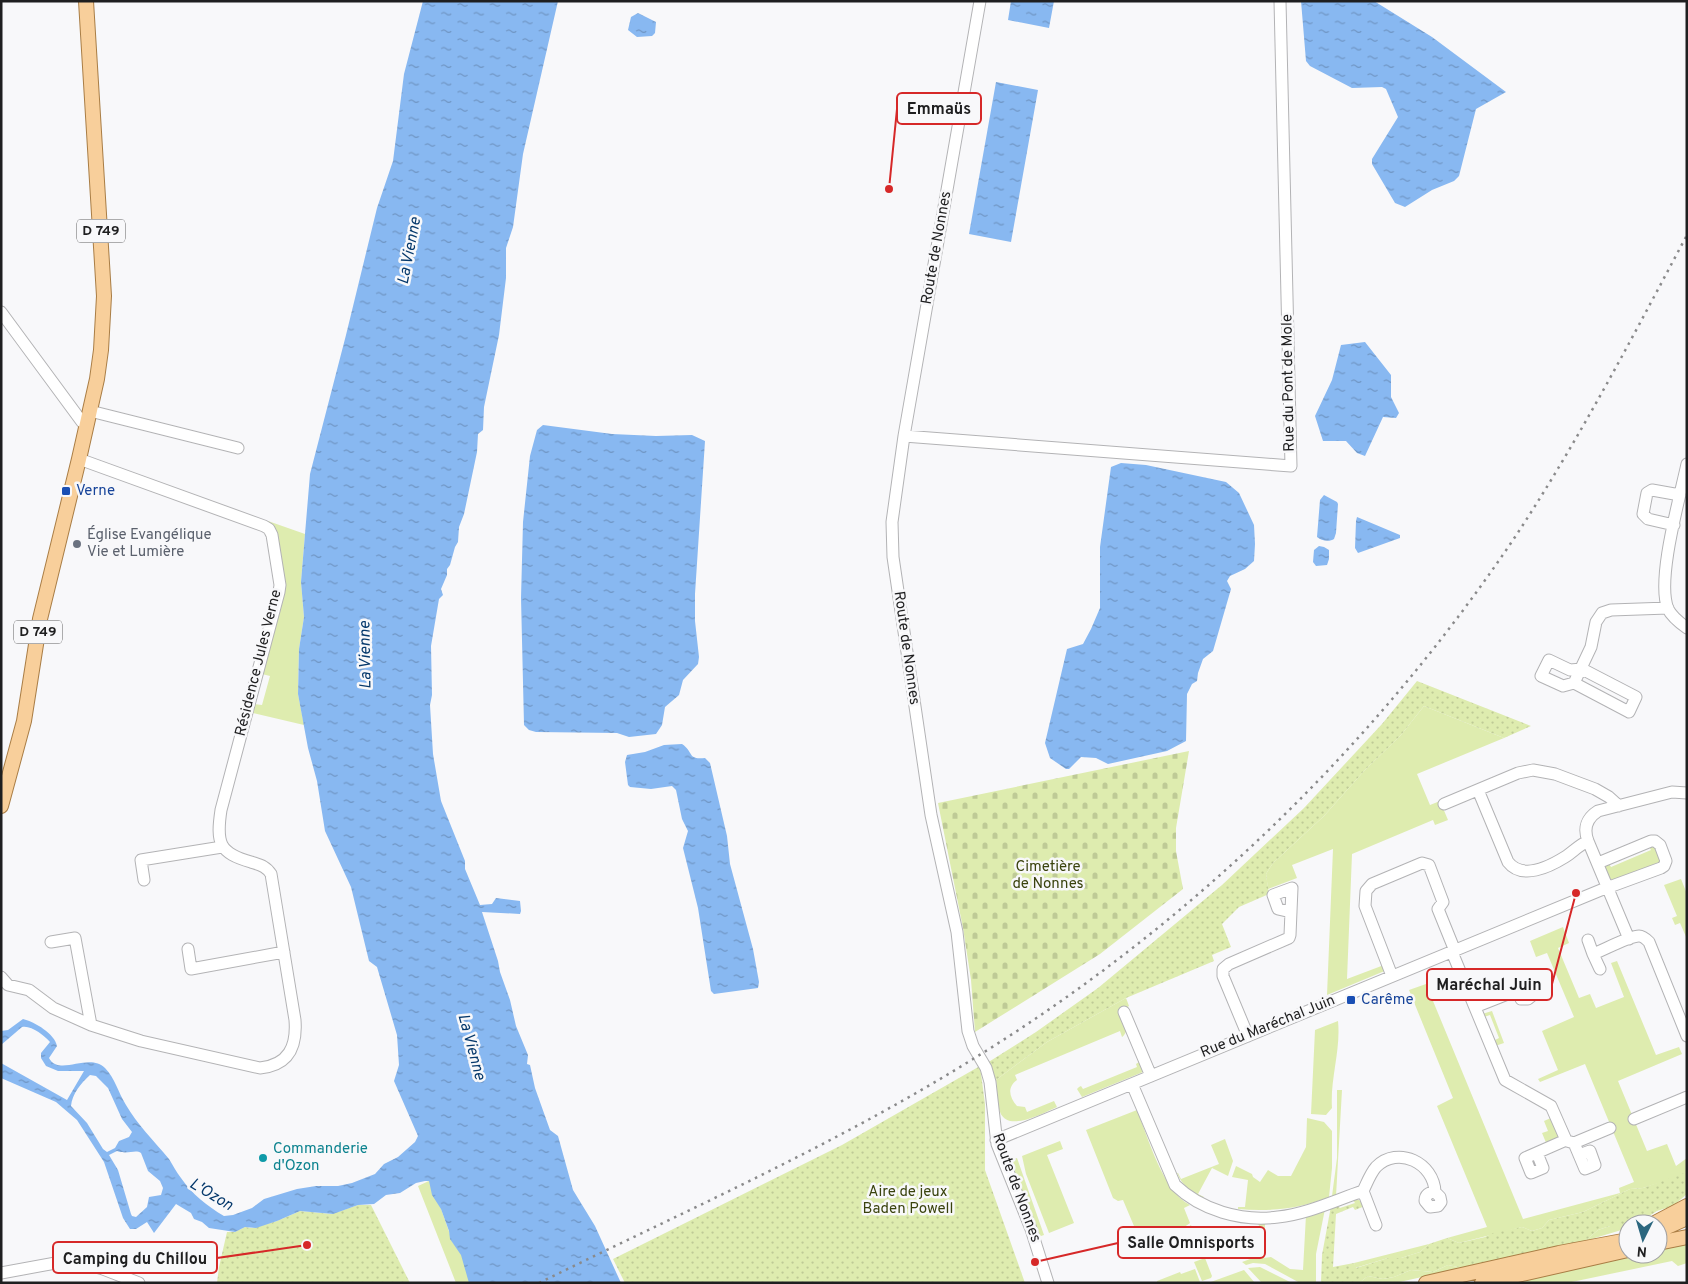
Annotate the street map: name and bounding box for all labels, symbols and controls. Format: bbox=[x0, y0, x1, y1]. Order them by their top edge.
callout: Emmaüs bbox=[897, 93, 981, 124]
text: Emmaüs bbox=[907, 100, 971, 120]
street label: Route de Nonnes bbox=[918, 190, 956, 306]
water label: La Vienne bbox=[394, 215, 426, 286]
road number: D 749 bbox=[77, 220, 125, 242]
street label: Rue du Pont de Mole bbox=[1278, 314, 1300, 452]
place label: Verne bbox=[76, 482, 115, 501]
marker: Verne bbox=[60, 485, 72, 497]
place label: Église Evangélique Vie et Lumière bbox=[87, 525, 212, 562]
marker: Église Evangélique Vie et Lumière bbox=[71, 538, 83, 550]
street label: Résidence Jules Verne bbox=[232, 588, 286, 738]
street label: Route de Nonnes bbox=[889, 590, 923, 706]
road number: D 749 bbox=[14, 620, 62, 644]
water label: La Vienne bbox=[355, 620, 377, 689]
park label: Cimetière de Nonnes bbox=[1012, 858, 1084, 894]
callout: Maréchal Juin bbox=[1427, 969, 1552, 1000]
text: Maréchal Juin bbox=[1436, 976, 1542, 996]
street label: Rue du Maréchal Juin bbox=[1198, 991, 1338, 1063]
place label: Carême bbox=[1361, 991, 1414, 1010]
marker: Carême bbox=[1345, 994, 1357, 1006]
water label: La Vienne bbox=[453, 1012, 490, 1083]
street label: Route de Nonnes bbox=[987, 1131, 1045, 1245]
place label: Commanderie d'Ozon bbox=[273, 1140, 368, 1176]
marker: Commanderie d'Ozon bbox=[257, 1152, 269, 1164]
water label: L'Ozon bbox=[185, 1174, 237, 1216]
park label: Aire de jeux Baden Powell bbox=[863, 1183, 953, 1219]
north arrow bbox=[1618, 1214, 1668, 1264]
callout: Salle Omnisports bbox=[1118, 1227, 1265, 1258]
text: Salle Omnisports bbox=[1127, 1234, 1255, 1254]
callout: Camping du Chillou bbox=[53, 1242, 217, 1273]
text: N bbox=[1636, 1242, 1648, 1259]
text: Camping du Chillou bbox=[63, 1250, 207, 1270]

